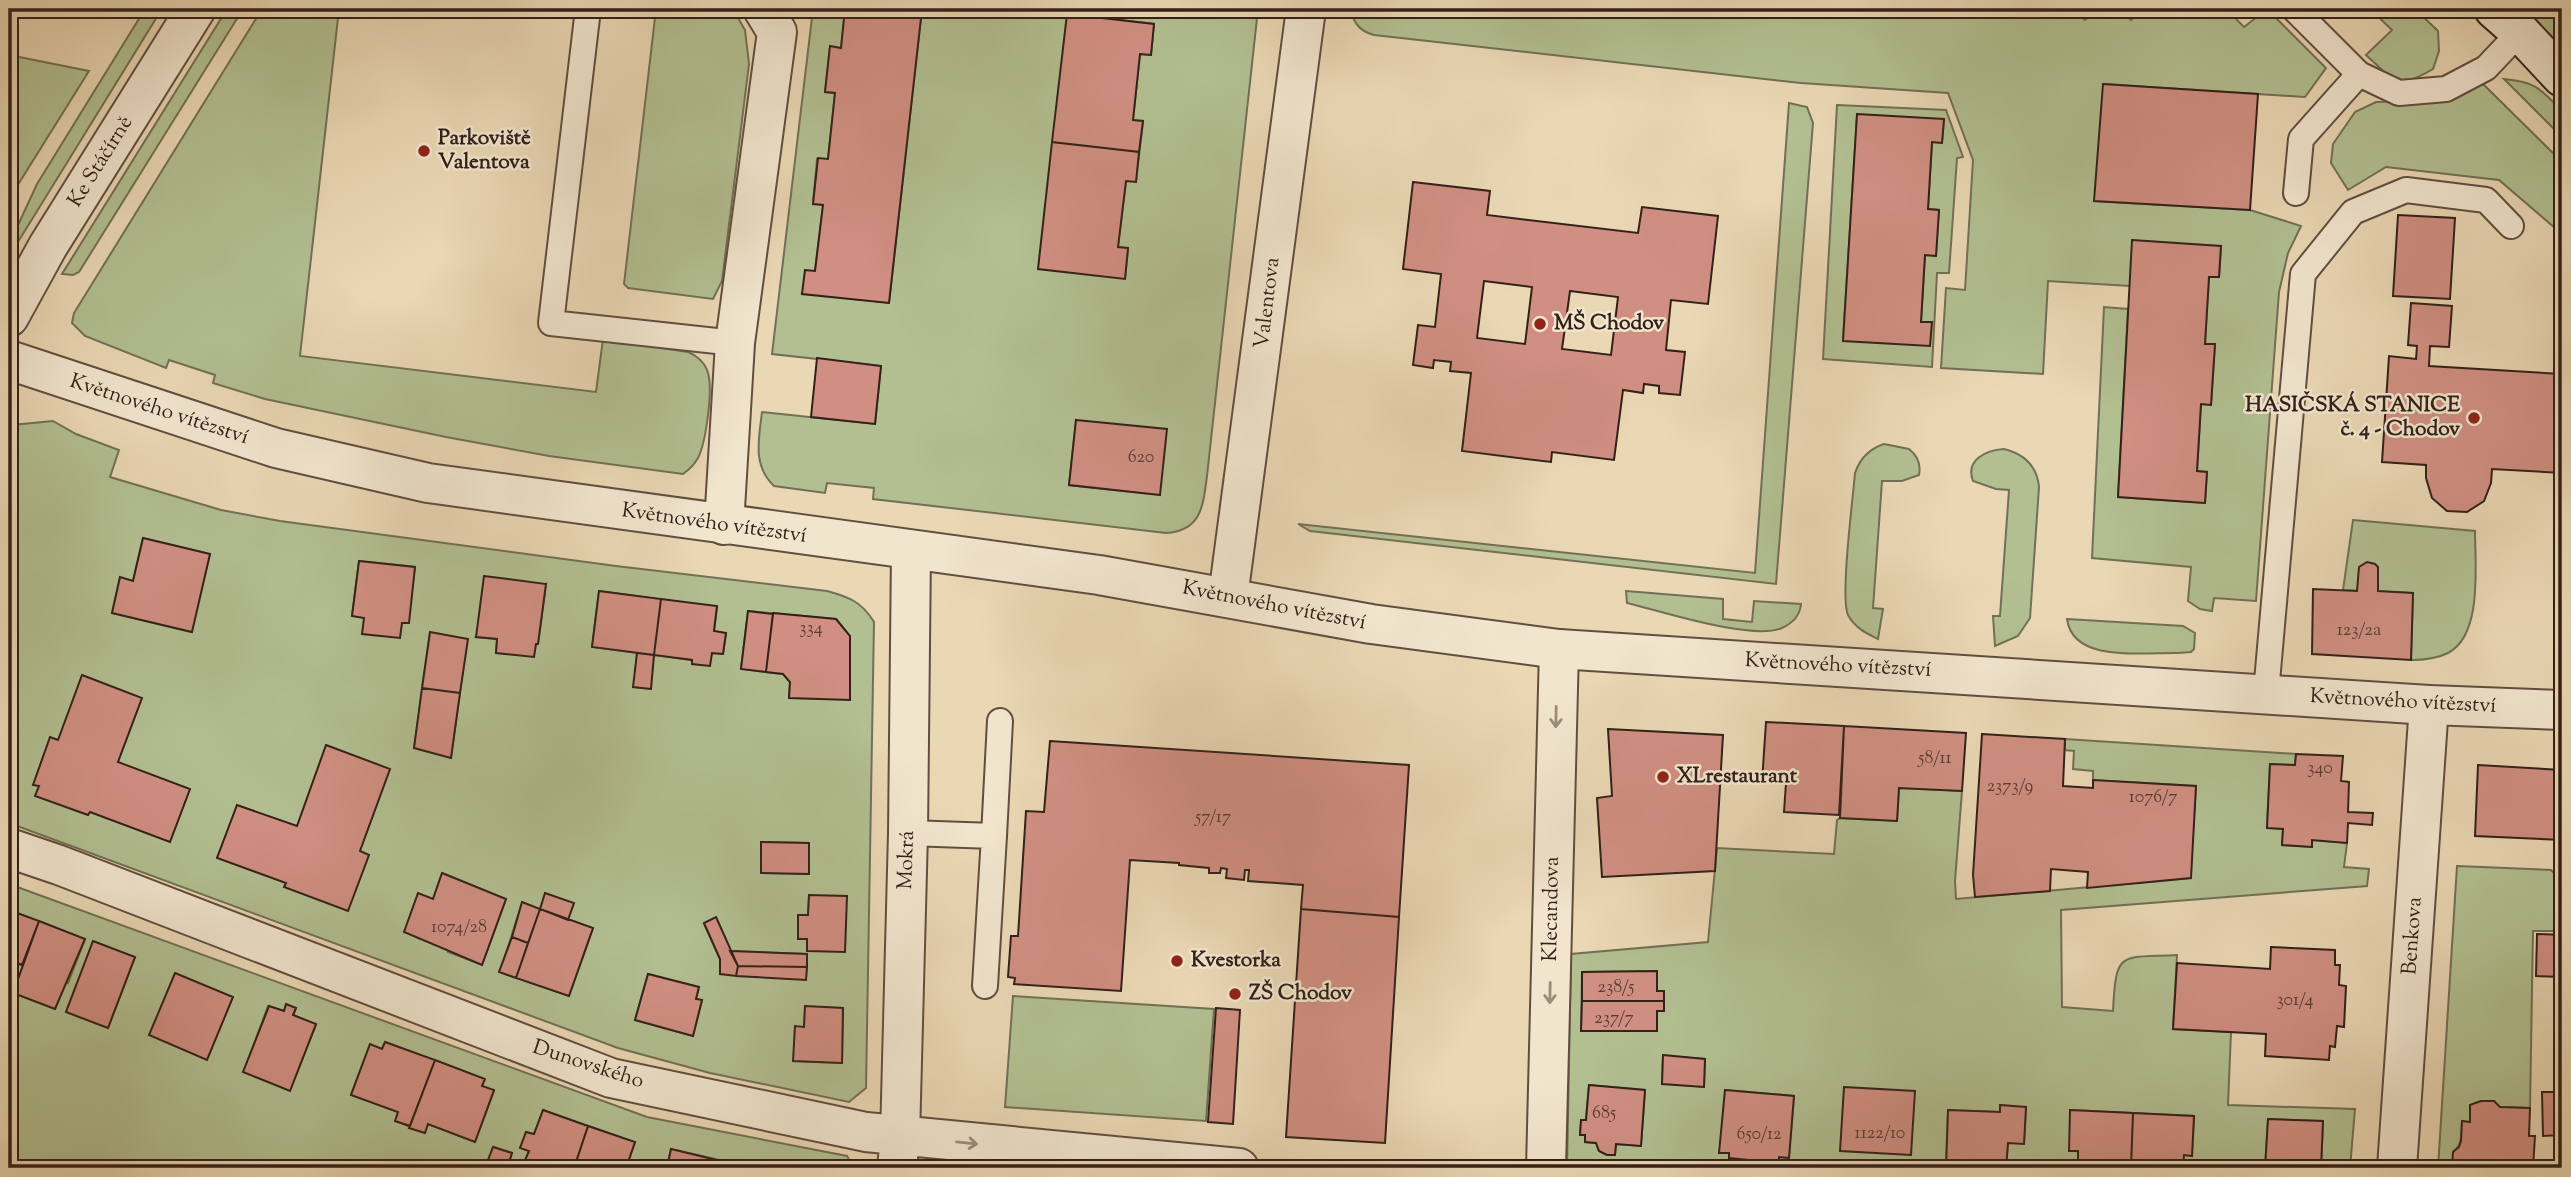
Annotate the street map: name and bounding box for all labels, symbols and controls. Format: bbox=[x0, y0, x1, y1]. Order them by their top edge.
street label: Ke Stáčírně bbox=[61, 110, 141, 214]
place label: Parkoviště Valentova bbox=[438, 124, 531, 178]
marker: Parkoviště Valentova bbox=[416, 143, 432, 159]
street label: Valentova bbox=[1248, 255, 1289, 350]
place label: MŠ Chodov bbox=[1554, 309, 1664, 339]
marker: MŠ Chodov bbox=[1532, 316, 1548, 332]
street label: Květnového vítězství bbox=[66, 367, 252, 453]
place label: HASIČSKÁ STANICE č. 4 - Chodov bbox=[2245, 391, 2460, 445]
marker: HASIČSKÁ STANICE č. 4 - Chodov bbox=[2466, 410, 2482, 426]
house number: 620 bbox=[1128, 445, 1154, 471]
street label: Květnového vítězství bbox=[619, 496, 809, 552]
street label: Květnového vítězství bbox=[1180, 573, 1369, 639]
house number: 334 bbox=[799, 616, 823, 642]
house number: 123/2a bbox=[2337, 618, 2381, 644]
street label: Květnového vítězství bbox=[1744, 646, 1932, 686]
street label: Květnového vítězství bbox=[2309, 682, 2497, 722]
one-way arrow bbox=[1550, 705, 1563, 728]
house number: 58/11 bbox=[1917, 746, 1952, 772]
house number: 340 bbox=[2307, 756, 2333, 782]
place label: XLrestaurant bbox=[1677, 762, 1798, 792]
marker: XLrestaurant bbox=[1655, 769, 1671, 785]
house number: 2373/9 bbox=[1987, 774, 2034, 800]
house number: 1076/7 bbox=[2129, 785, 2177, 811]
house number: 57/17 bbox=[1194, 805, 1231, 831]
street label: Mokrá bbox=[891, 830, 923, 890]
street label: Klecandova bbox=[1536, 856, 1568, 962]
street label: Benkova bbox=[2395, 896, 2431, 976]
house number: 1074/28 bbox=[431, 915, 487, 941]
place label: Kvestorka bbox=[1191, 946, 1281, 976]
marker: Kvestorka bbox=[1169, 953, 1185, 969]
house number: 238/5 bbox=[1598, 975, 1634, 1001]
place label: ZŠ Chodov bbox=[1249, 979, 1352, 1009]
one-way arrow bbox=[1543, 982, 1557, 1005]
marker: ZŠ Chodov bbox=[1227, 986, 1243, 1002]
house number: 301/4 bbox=[2276, 988, 2314, 1014]
house number: 237/7 bbox=[1594, 1006, 1634, 1032]
street label: Dunovského bbox=[529, 1033, 647, 1097]
house number: 685 bbox=[1592, 1101, 1616, 1127]
house number: 1122/10 bbox=[1855, 1121, 1905, 1147]
house number: 650/12 bbox=[1736, 1122, 1782, 1148]
one-way arrow bbox=[956, 1137, 978, 1150]

